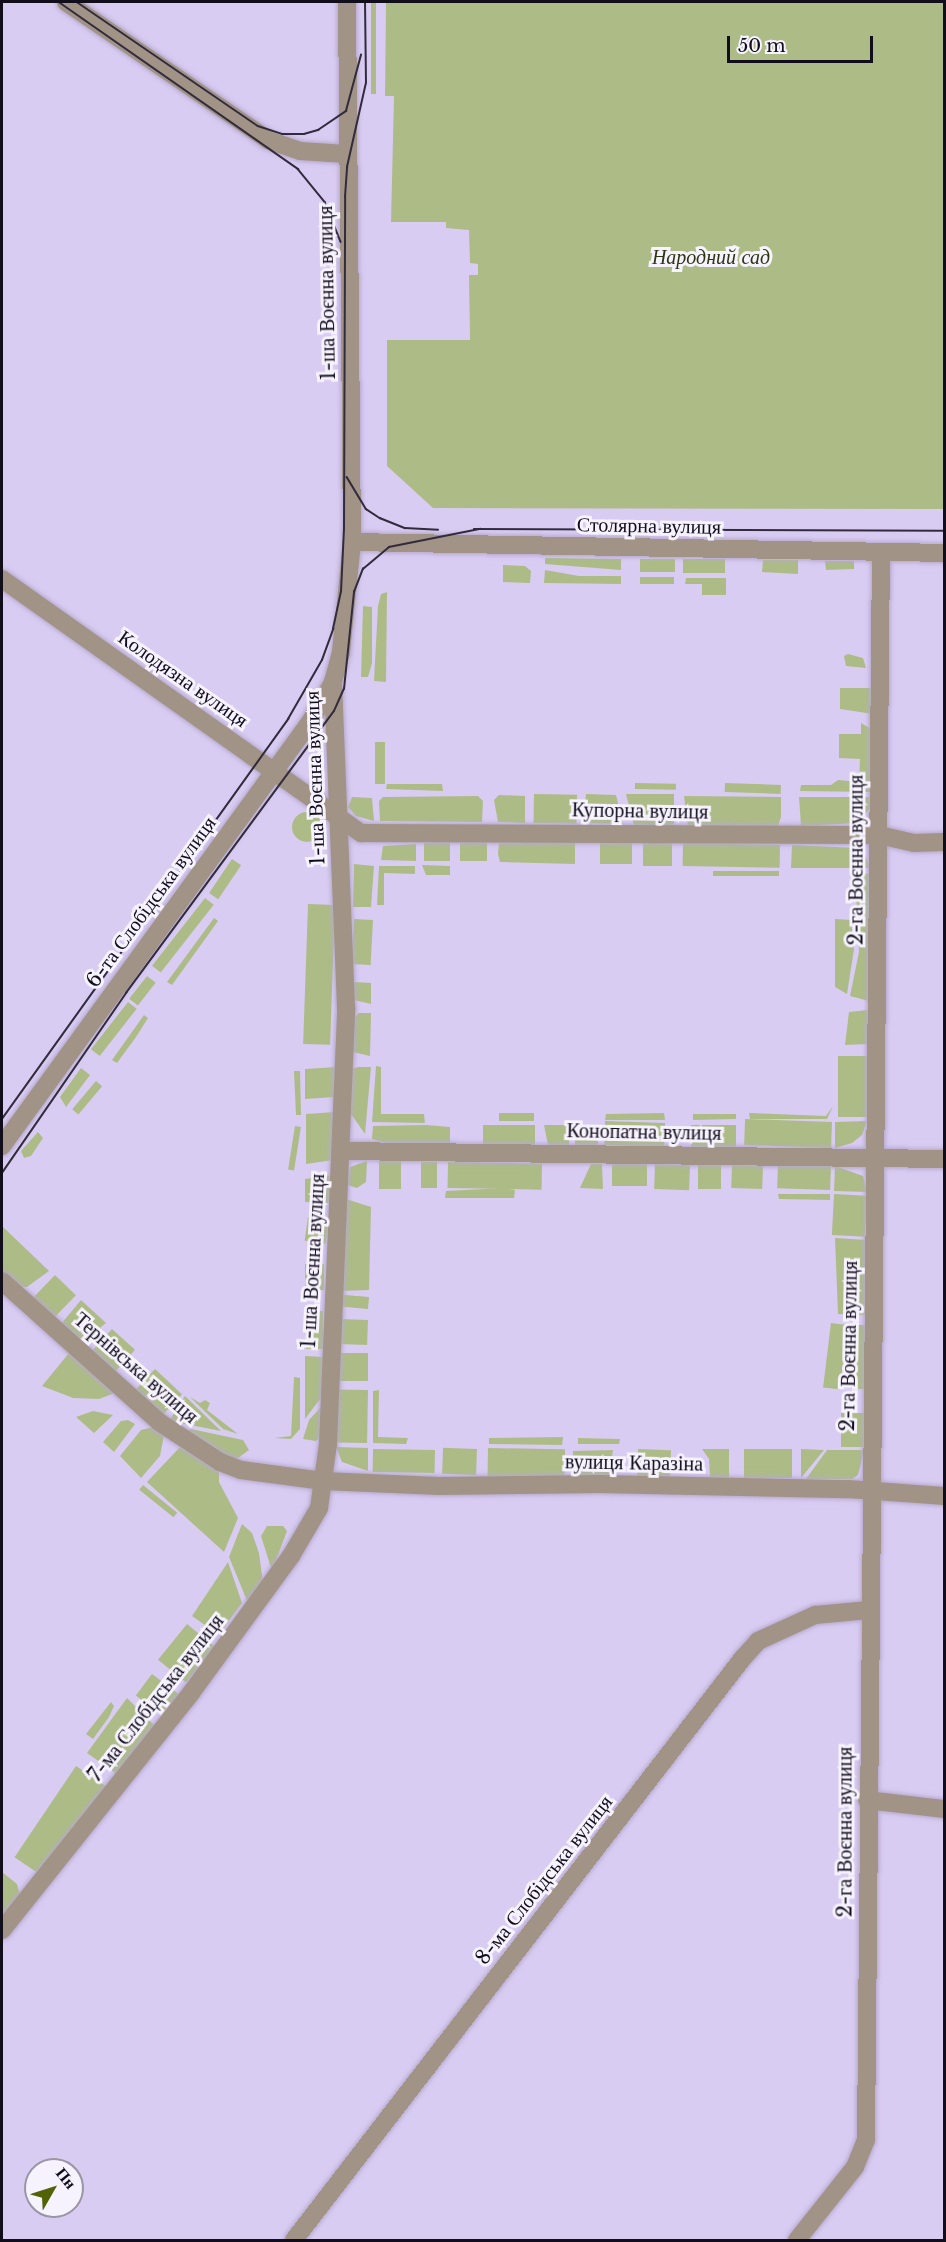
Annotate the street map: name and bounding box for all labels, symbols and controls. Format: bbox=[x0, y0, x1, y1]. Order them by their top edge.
scale bar bbox=[730, 24, 876, 62]
text: 50 m bbox=[738, 35, 786, 57]
street label: 1-ша Воєнна вулиця bbox=[313, 205, 341, 381]
park label: Народний сад bbox=[652, 245, 770, 269]
street label: Столярна вулиця bbox=[577, 513, 721, 539]
street label: Колодязна вулиця bbox=[114, 625, 252, 733]
street label: 1-ша Воєнна вулиця bbox=[300, 690, 330, 866]
street label: 2-га Воєнна вулиця bbox=[844, 775, 868, 945]
street label: Купорна вулиця bbox=[572, 798, 708, 824]
street label: 6-та Слобідська вулиця bbox=[81, 812, 221, 992]
street label: Конопатна вулиця bbox=[566, 1119, 722, 1145]
street label: 1-ша Воєнна вулиця bbox=[296, 1173, 330, 1349]
street label: 2-га Воєнна вулиця bbox=[836, 1260, 862, 1432]
street label: Тернівська вулиця bbox=[69, 1308, 203, 1428]
street label: вулиця Каразіна bbox=[565, 1450, 703, 1476]
street label: 7-ма Слобідська вулиця bbox=[83, 1610, 229, 1786]
street label: 2-га Воєнна вулиця bbox=[833, 1747, 857, 1917]
street label: 8-ма Слобідська вулиця bbox=[470, 1791, 618, 1969]
north arrow bbox=[24, 2158, 84, 2218]
text: Пн bbox=[52, 2163, 81, 2193]

